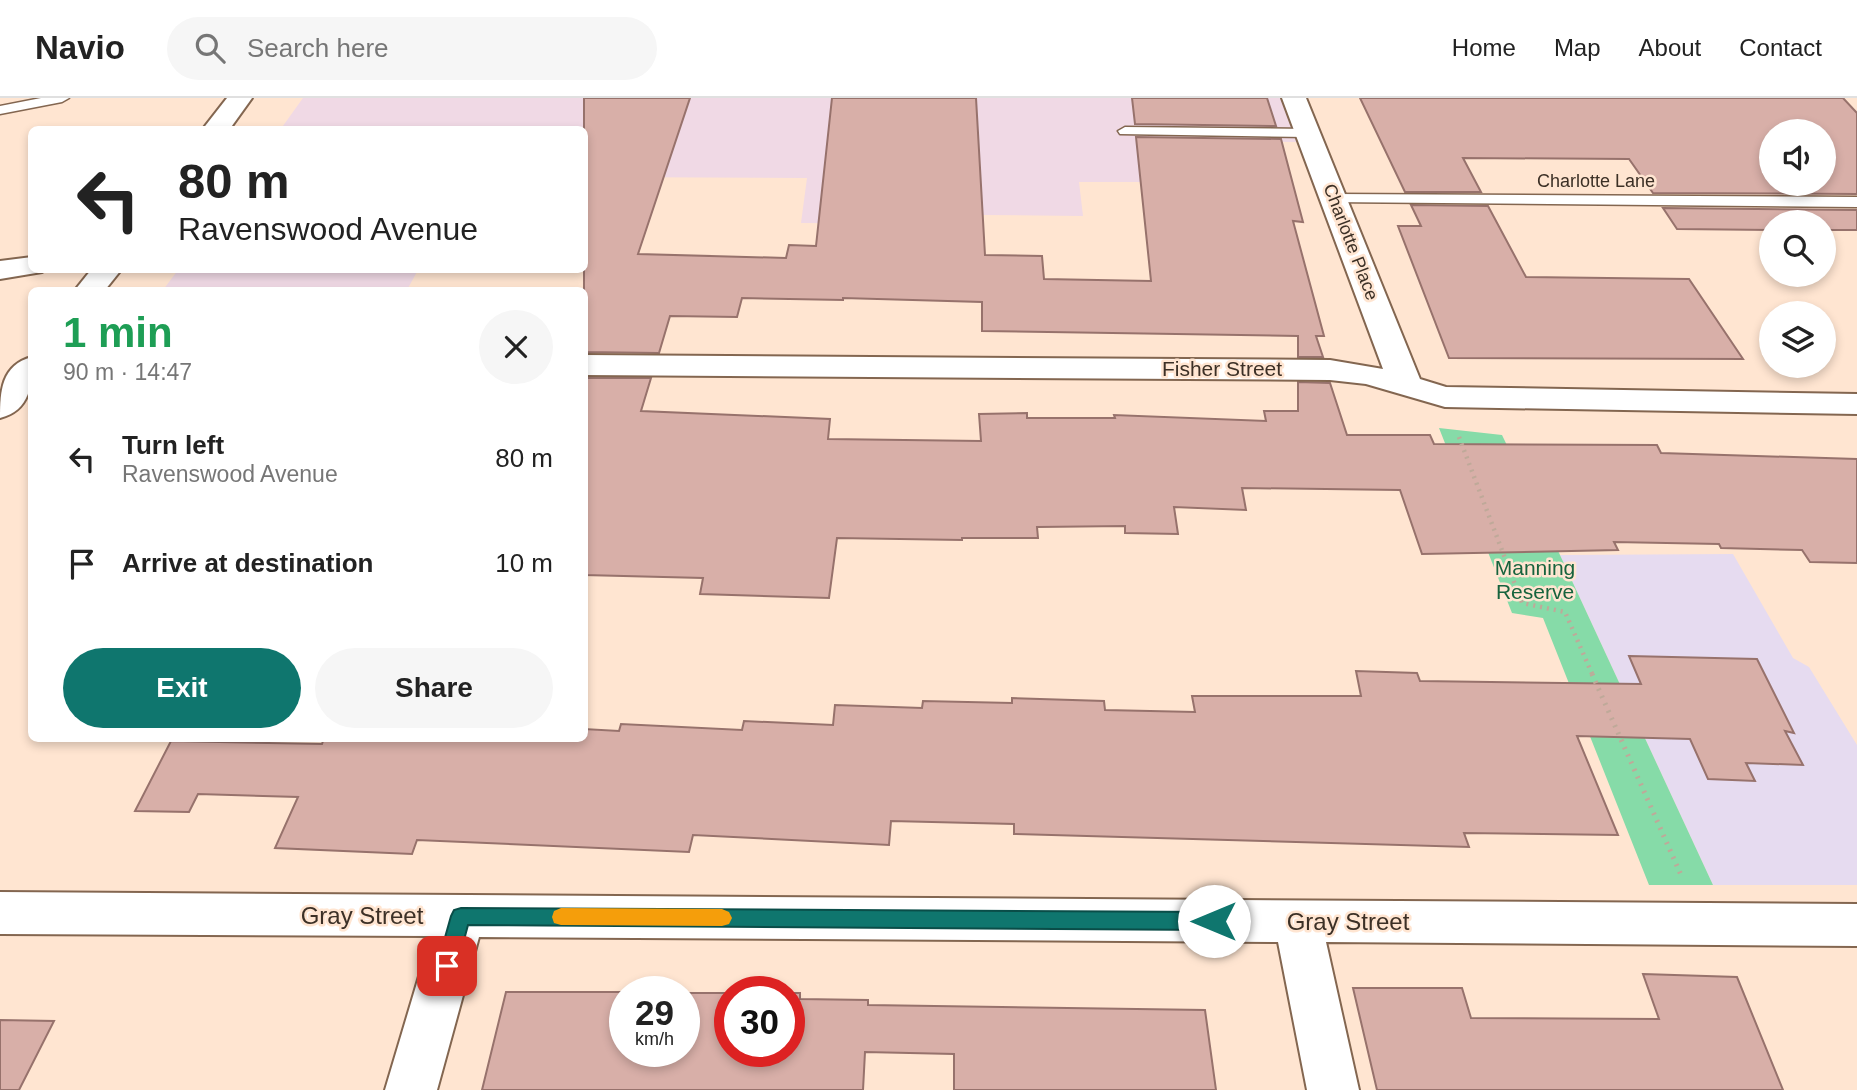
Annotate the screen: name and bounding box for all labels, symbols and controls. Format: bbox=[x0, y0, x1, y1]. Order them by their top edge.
search box bbox=[167, 17, 657, 80]
text: Navio bbox=[35, 29, 125, 66]
icon: search bbox=[191, 29, 229, 67]
text: Search here bbox=[247, 33, 389, 63]
text: Home bbox=[1452, 34, 1516, 61]
text: Map bbox=[1554, 34, 1601, 61]
text: About bbox=[1639, 34, 1701, 61]
text: Contact bbox=[1739, 34, 1822, 61]
map controls bbox=[1759, 119, 1836, 378]
button: sound bbox=[1759, 119, 1836, 196]
icon: left bbox=[63, 154, 154, 245]
text: 80 m bbox=[178, 154, 290, 208]
street label: Charlotte Lane bbox=[1537, 171, 1655, 191]
street label: Charlotte Place bbox=[1320, 181, 1382, 303]
button: search bbox=[1759, 210, 1836, 287]
text: Ravenswood Avenue bbox=[178, 211, 478, 247]
button: layers bbox=[1759, 301, 1836, 378]
text: 1 min bbox=[63, 309, 173, 356]
button: close bbox=[479, 310, 553, 384]
street label: Fisher Street bbox=[1162, 357, 1282, 380]
text: 90 m · 14:47 bbox=[63, 359, 192, 385]
text: Turn left bbox=[122, 430, 224, 460]
icon: left bbox=[63, 440, 101, 478]
text: 80 m bbox=[495, 443, 553, 473]
text: Ravenswood Avenue bbox=[122, 461, 338, 487]
icon: arrive bbox=[63, 545, 101, 583]
text: Arrive at destination bbox=[122, 548, 373, 578]
text: 10 m bbox=[495, 548, 553, 578]
park label: Manning Reserve bbox=[1495, 556, 1575, 603]
button: Exit bbox=[63, 648, 301, 728]
button: Share bbox=[315, 648, 553, 728]
position arrow bbox=[1177, 884, 1251, 958]
street label: Gray Street bbox=[301, 902, 424, 929]
street label: Gray Street bbox=[1287, 908, 1410, 935]
pin bbox=[417, 936, 477, 996]
icon: arrive bbox=[428, 947, 466, 985]
speed limit sign: 30 bbox=[714, 976, 805, 1067]
text: 29 bbox=[635, 993, 674, 1032]
text: km/h bbox=[635, 1029, 674, 1049]

